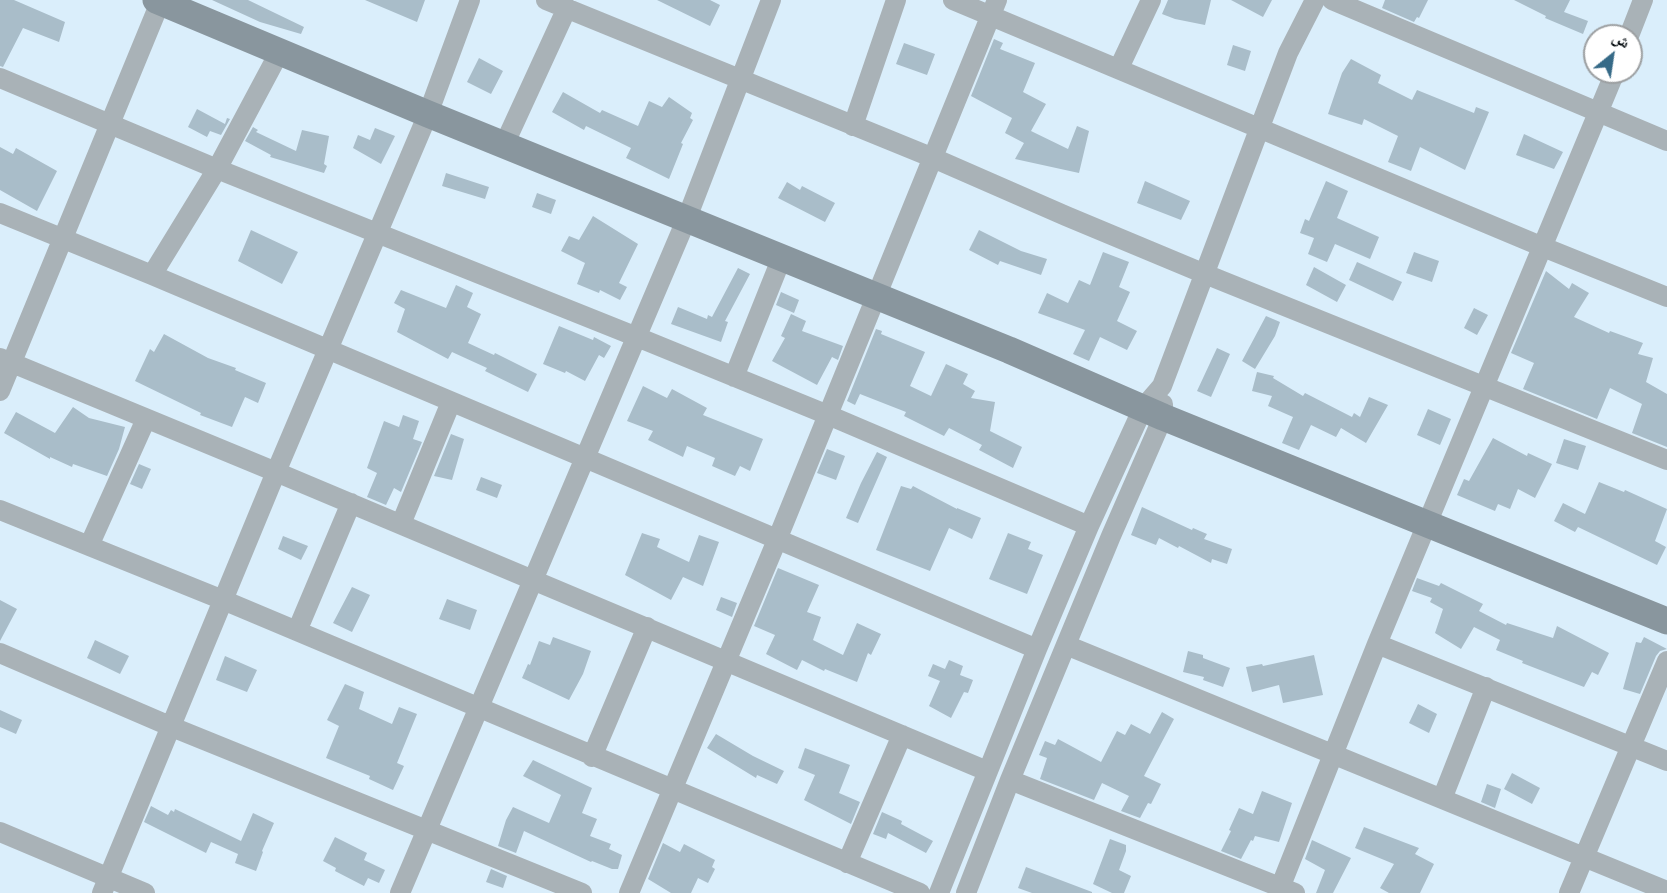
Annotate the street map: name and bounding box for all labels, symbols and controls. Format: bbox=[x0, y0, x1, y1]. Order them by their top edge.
north arrow bbox=[1583, 24, 1643, 84]
text: ش bbox=[1609, 27, 1633, 52]

